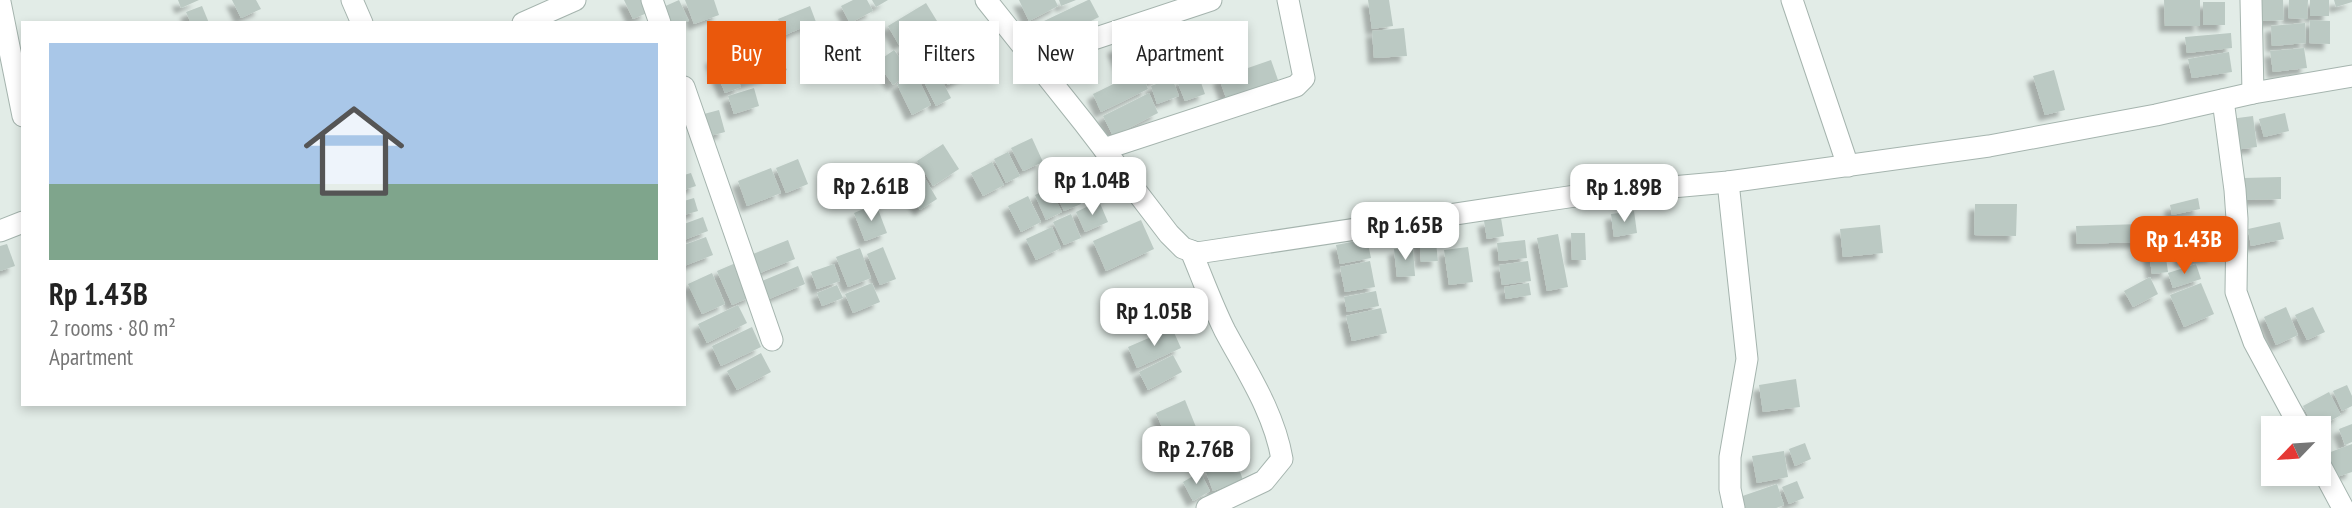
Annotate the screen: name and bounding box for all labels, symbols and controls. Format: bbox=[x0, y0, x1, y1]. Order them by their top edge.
chip: Buy bbox=[707, 21, 786, 84]
chip: Rent bbox=[800, 21, 885, 84]
chip: Filters bbox=[899, 21, 999, 84]
chip: New bbox=[1013, 21, 1098, 84]
chip: Apartment bbox=[1112, 21, 1248, 84]
icon: home bbox=[291, 88, 417, 214]
pin: Rp 1.04B bbox=[1020, 158, 1164, 217]
pin: Rp 2.61B bbox=[799, 164, 943, 223]
pin: Rp 1.89B bbox=[1552, 164, 1696, 224]
text: Rp 1.04B bbox=[1054, 165, 1130, 194]
text: Rp 2.61B bbox=[833, 171, 909, 200]
text: Rp 1.89B bbox=[1586, 172, 1662, 201]
pin: Rp 1.65B bbox=[1333, 202, 1477, 262]
text: Rp 1.65B bbox=[1367, 210, 1443, 239]
pin: Rp 1.43B bbox=[2112, 216, 2256, 276]
text: Rp 1.43B bbox=[2146, 224, 2222, 253]
text: Rp 1.43B bbox=[49, 274, 148, 313]
pin: Rp 1.05B bbox=[1082, 288, 1226, 348]
text: Rp 1.05B bbox=[1116, 296, 1192, 325]
text: 2 rooms · 80 m² bbox=[49, 313, 176, 342]
text: Apartment bbox=[49, 342, 133, 371]
north arrow bbox=[2261, 416, 2331, 486]
map controls bbox=[2261, 416, 2331, 486]
pin: Rp 2.76B bbox=[1124, 426, 1268, 486]
text: Rp 2.76B bbox=[1158, 434, 1234, 463]

